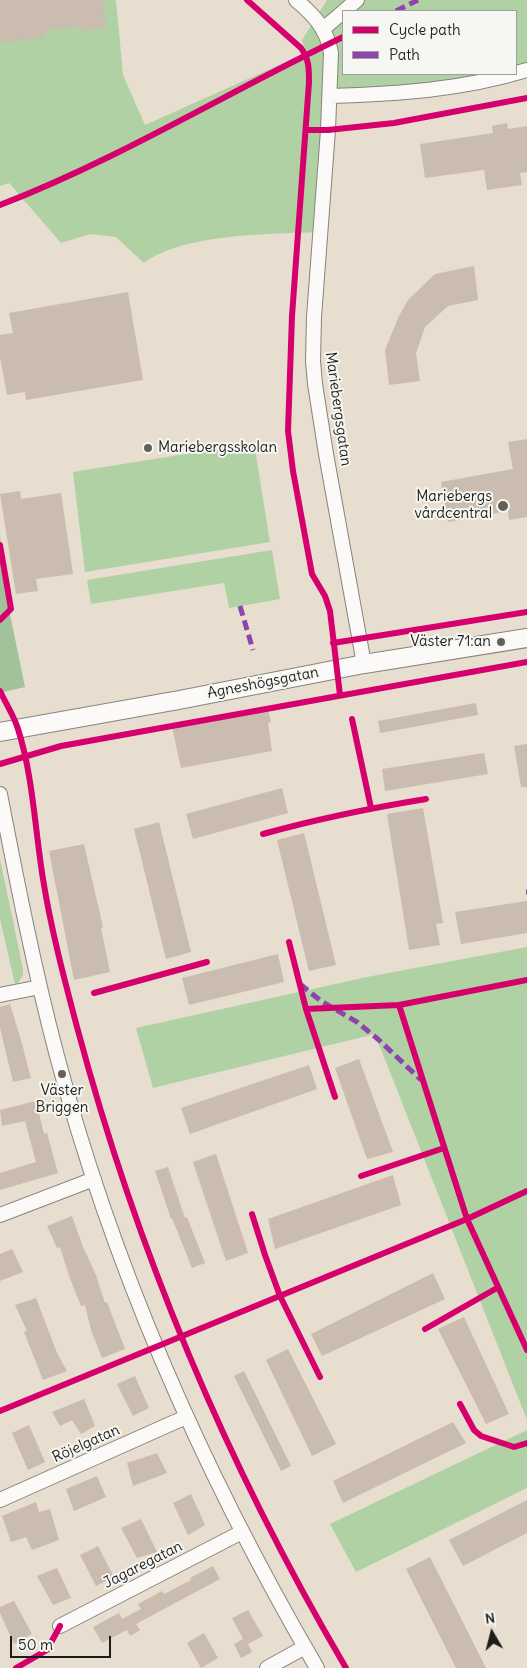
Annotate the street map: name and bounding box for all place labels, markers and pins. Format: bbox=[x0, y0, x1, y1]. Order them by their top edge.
place label: Mariebergsskolan bbox=[158, 439, 277, 457]
marker: Mariebergsskolan bbox=[142, 442, 154, 454]
place label: Mariebergs vårdcentral bbox=[415, 488, 492, 523]
marker: Mariebergs vårdcentral bbox=[496, 499, 510, 513]
place label: Väster 71:an bbox=[410, 633, 491, 651]
marker: Väster 71:an bbox=[495, 636, 507, 648]
marker: Väster Briggen bbox=[56, 1068, 68, 1080]
place label: Väster Briggen bbox=[36, 1082, 88, 1117]

